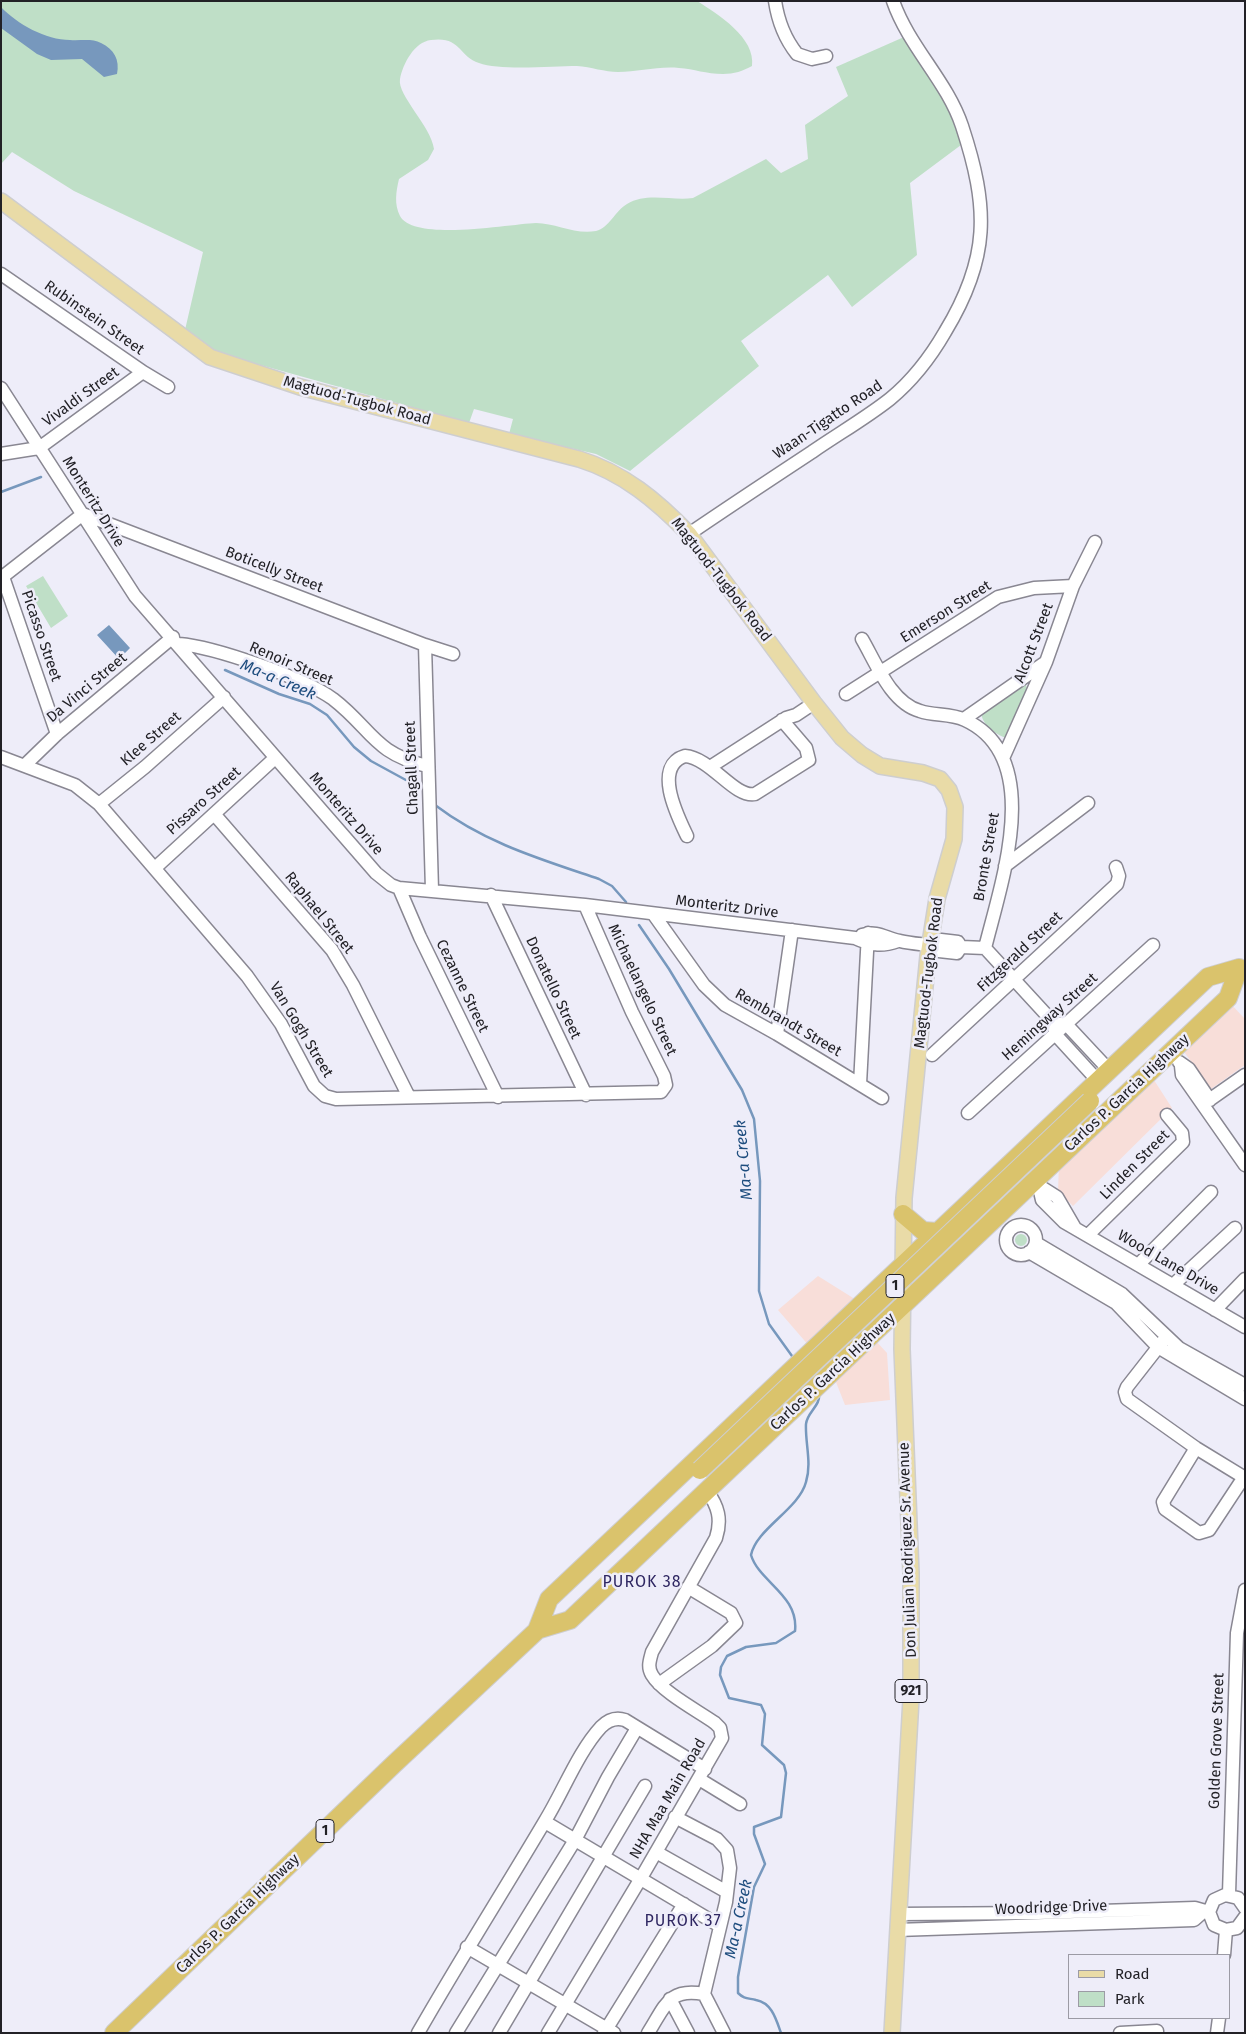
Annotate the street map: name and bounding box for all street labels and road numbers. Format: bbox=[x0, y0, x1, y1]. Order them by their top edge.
street label: Rubinstein Street bbox=[41, 277, 147, 359]
street label: Vivaldi Street bbox=[39, 363, 123, 431]
street label: Magtuod-Tugbok Road bbox=[281, 373, 433, 429]
street label: Waan-Tigatto Road bbox=[770, 377, 886, 463]
street label: Monteritz Drive bbox=[58, 453, 128, 551]
street label: Magtuod-Tugbok Road bbox=[667, 514, 775, 646]
street label: Boticelly Street bbox=[223, 543, 325, 597]
street label: Emerson Street bbox=[897, 577, 995, 647]
street label: Picasso Street bbox=[17, 588, 65, 684]
street label: Alcott Street bbox=[1011, 601, 1057, 685]
street label: Renoir Street bbox=[246, 638, 336, 690]
street label: Da Vinci Street bbox=[43, 649, 131, 727]
street label: Klee Street bbox=[117, 708, 185, 770]
street label: Chagall Street bbox=[401, 721, 423, 815]
street label: Pissaro Street bbox=[163, 763, 245, 839]
street label: Monteritz Drive bbox=[305, 769, 387, 859]
street label: Bronte Street bbox=[970, 811, 1004, 903]
street label: Raphael Street bbox=[280, 868, 358, 958]
street label: Monteritz Drive bbox=[674, 892, 780, 922]
street label: Magtuod-Tugbok Road bbox=[911, 896, 947, 1050]
street label: Fitzgerald Street bbox=[974, 908, 1066, 996]
street label: Michaelangelo Street bbox=[604, 921, 680, 1059]
street label: Donatello Street bbox=[521, 934, 585, 1042]
street label: Cezanne Street bbox=[432, 937, 492, 1035]
street label: Hemingway Street bbox=[998, 969, 1102, 1065]
street label: Van Gogh Street bbox=[265, 979, 337, 1081]
street label: Rembrandt Street bbox=[732, 985, 844, 1061]
street label: Carlos P. Garcia Highway bbox=[1061, 1030, 1193, 1156]
street label: Linden Street bbox=[1096, 1126, 1174, 1204]
street label: Wood Lane Drive bbox=[1114, 1227, 1222, 1299]
road number: 1 bbox=[886, 1274, 904, 1298]
street label: Carlos P. Garcia Highway bbox=[767, 1309, 899, 1435]
street label: Don Julian Rodriguez Sr. Avenue bbox=[895, 1442, 921, 1658]
street label: Golden Grove Street bbox=[1206, 1673, 1228, 1809]
road number: 921 bbox=[895, 1680, 927, 1702]
street label: NHA Maa Main Road bbox=[626, 1735, 710, 1863]
road number: 1 bbox=[316, 1820, 334, 1842]
street label: Carlos P. Garcia Highway bbox=[173, 1851, 303, 1977]
street label: Woodridge Drive bbox=[994, 1897, 1108, 1919]

